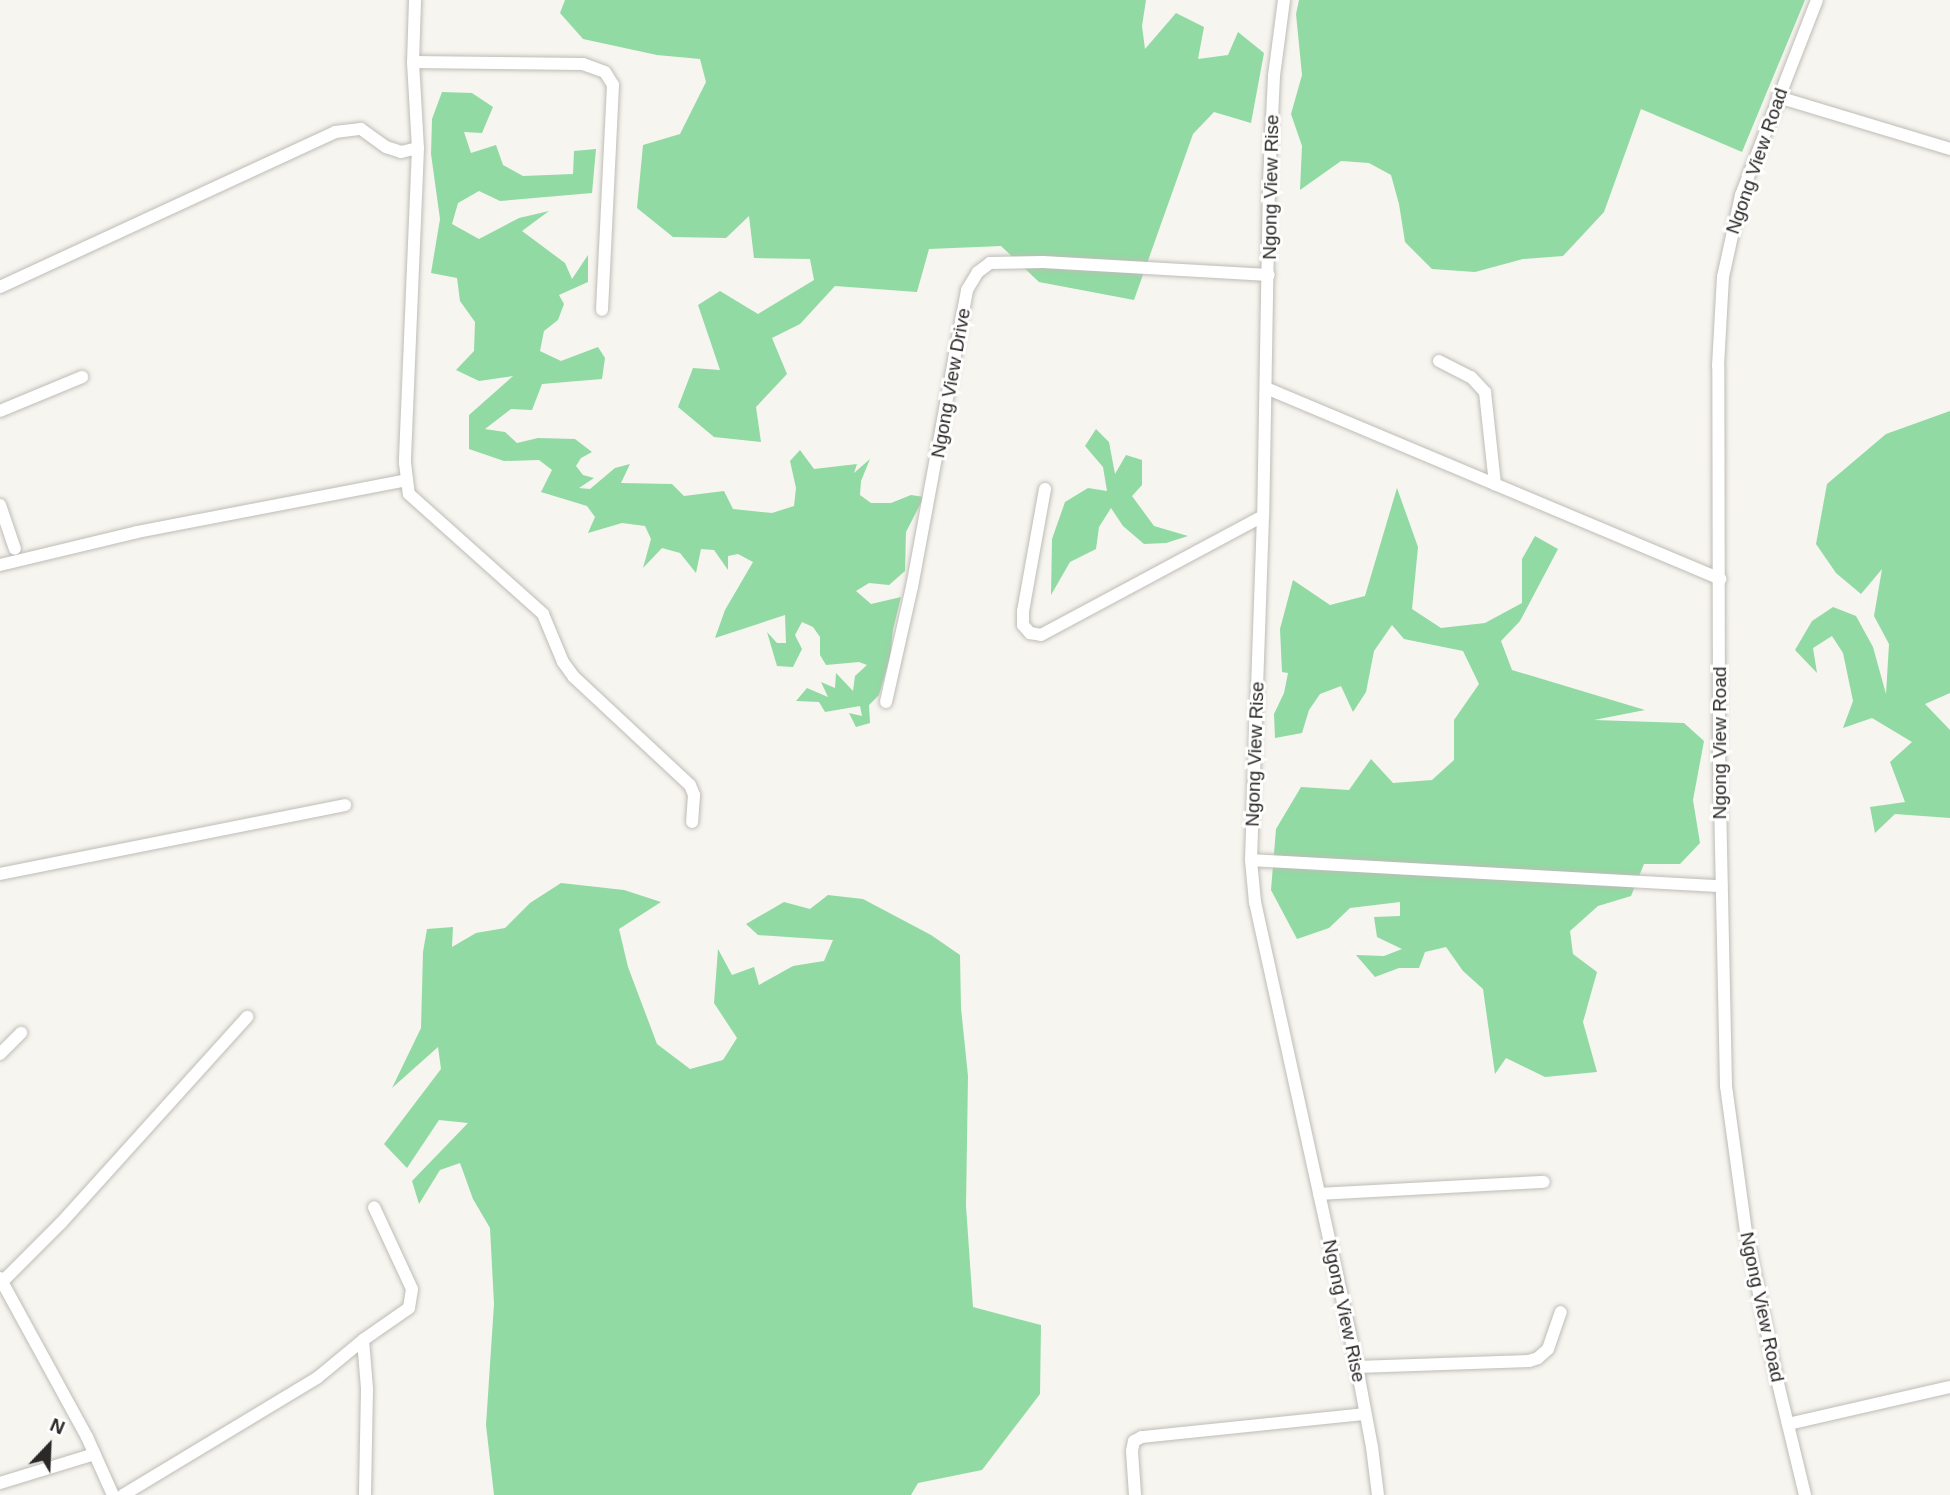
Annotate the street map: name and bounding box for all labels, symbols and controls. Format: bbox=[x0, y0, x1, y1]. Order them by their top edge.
street label: Ngong View Road bbox=[1721, 85, 1793, 237]
street label: Ngong View Rise bbox=[1258, 114, 1284, 260]
street label: Ngong View Drive bbox=[927, 306, 975, 460]
street label: Ngong View Road bbox=[1709, 667, 1731, 819]
street label: Ngong View Rise bbox=[1241, 681, 1269, 827]
street label: Ngong View Road bbox=[1735, 1230, 1789, 1384]
street label: Ngong View Rise bbox=[1318, 1238, 1370, 1384]
north arrow bbox=[14, 1411, 84, 1481]
text: N bbox=[47, 1414, 68, 1439]

